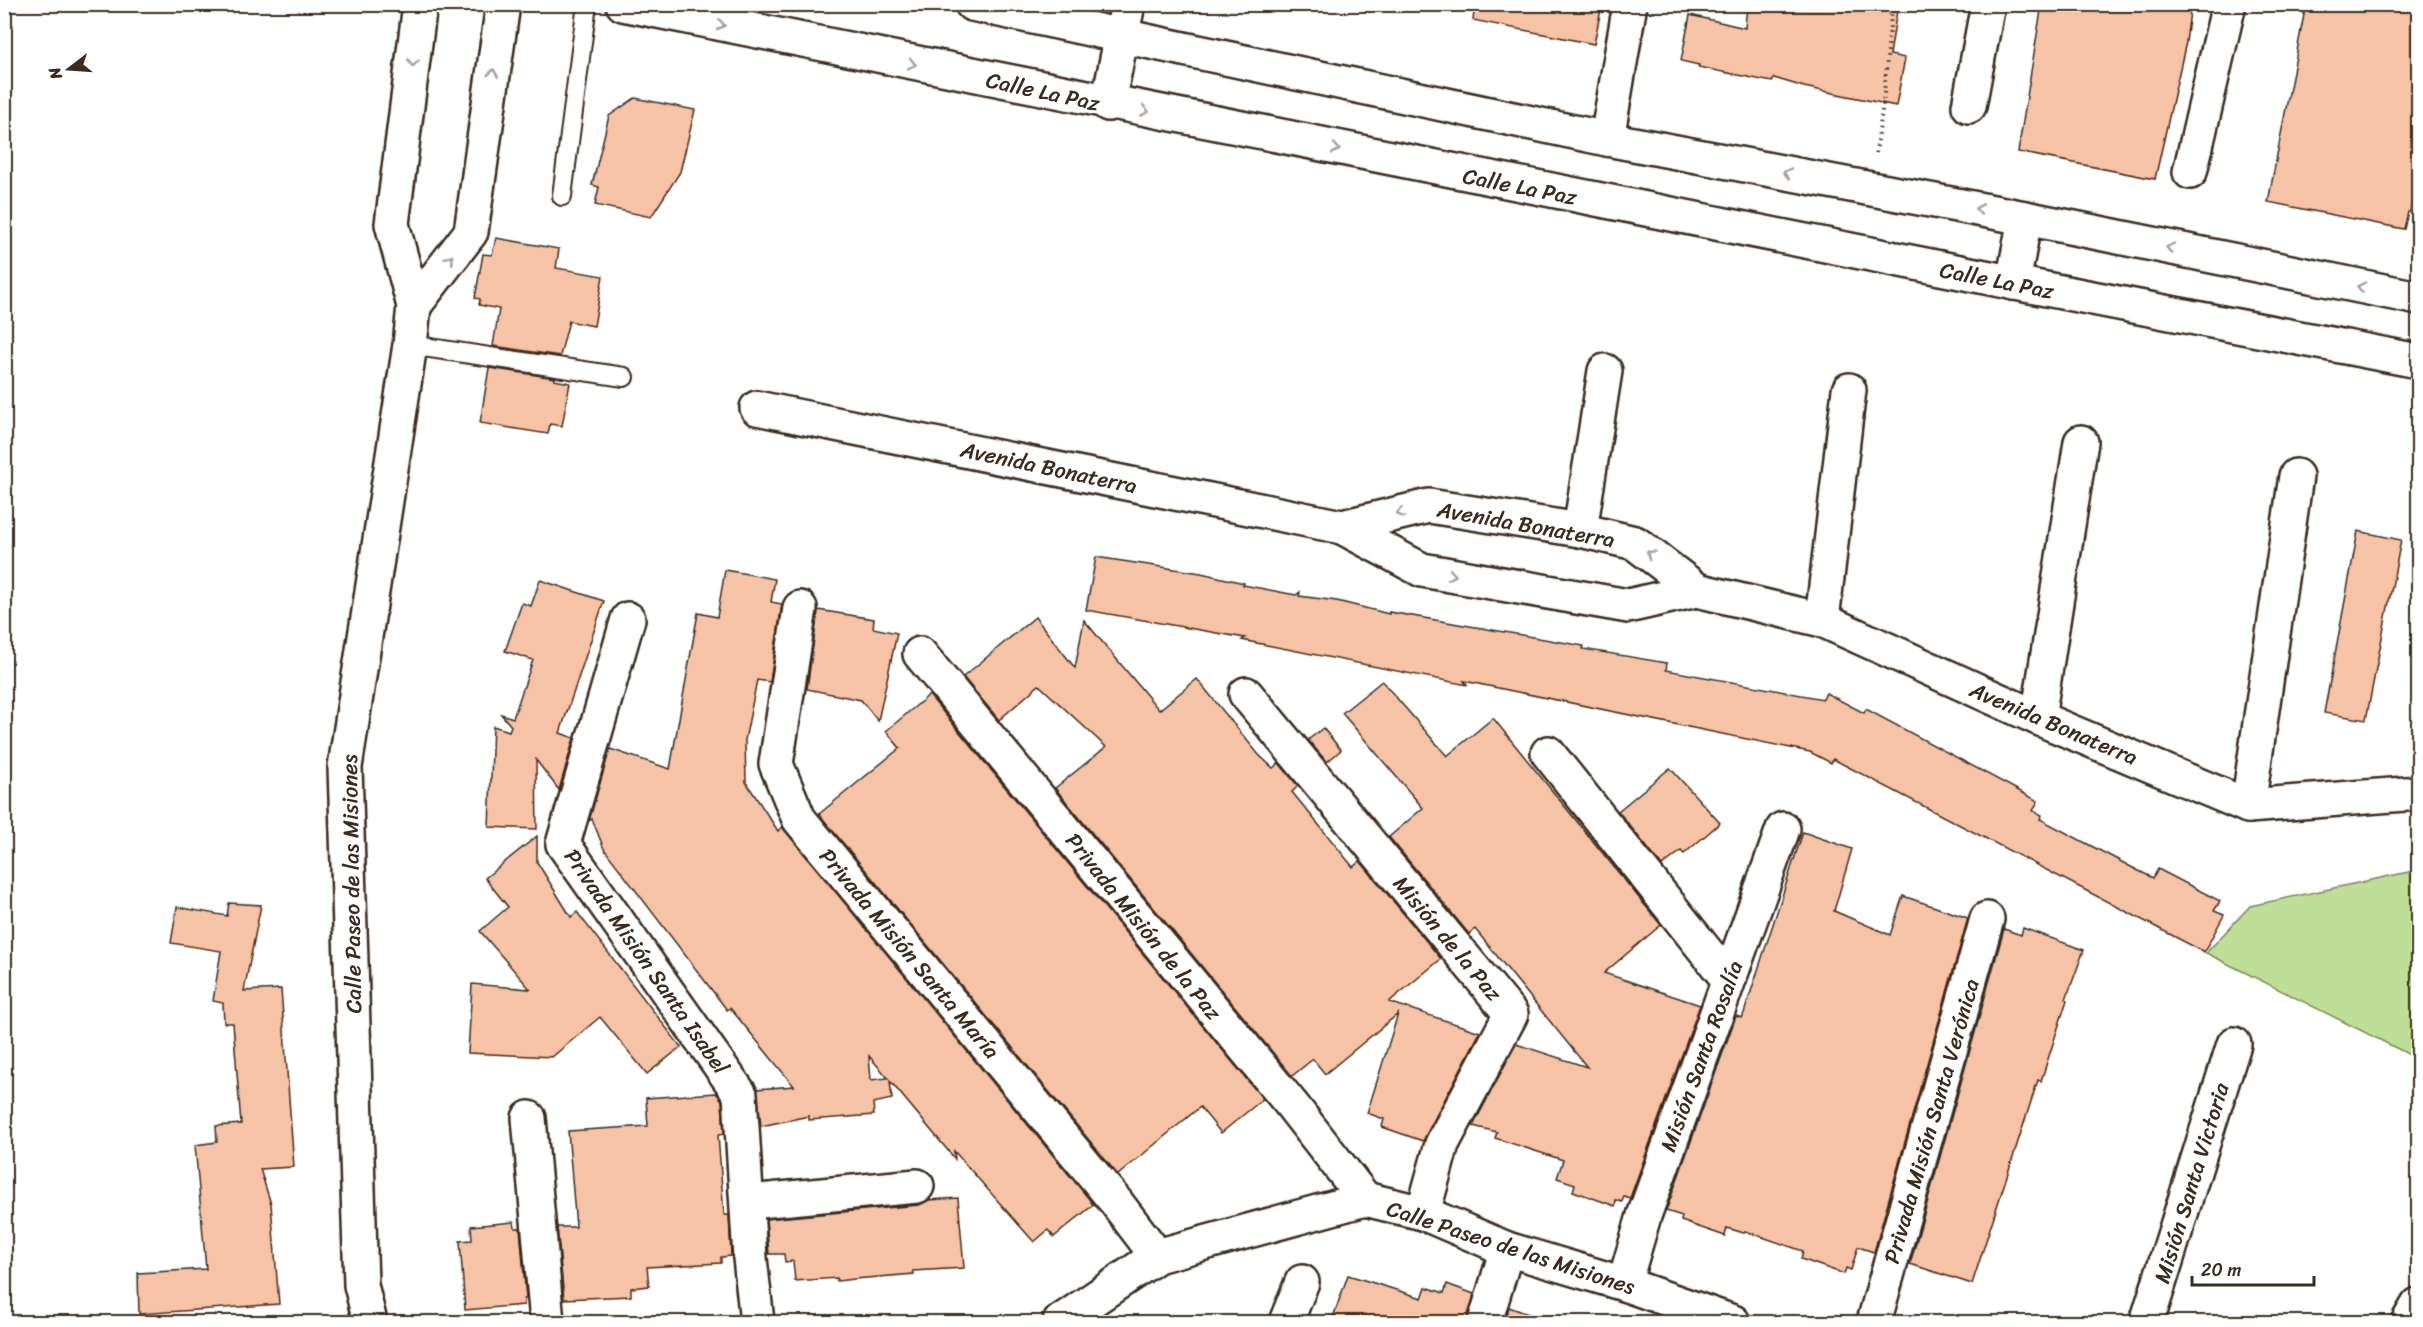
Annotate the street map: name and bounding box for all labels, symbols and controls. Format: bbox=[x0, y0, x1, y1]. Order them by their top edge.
one-way arrow bbox=[716, 18, 726, 31]
north arrow bbox=[39, 39, 99, 99]
one-way arrow bbox=[907, 57, 917, 70]
one-way arrow bbox=[407, 58, 419, 67]
street label: Calle La Paz bbox=[982, 60, 1104, 123]
text: N bbox=[39, 63, 71, 84]
one-way arrow bbox=[486, 69, 499, 78]
one-way arrow bbox=[1139, 104, 1149, 117]
one-way arrow bbox=[1331, 142, 1341, 155]
street label: Calle La Paz bbox=[1460, 156, 1581, 217]
one-way arrow bbox=[1783, 167, 1793, 180]
one-way arrow bbox=[1974, 203, 1984, 216]
one-way arrow bbox=[2165, 242, 2175, 255]
street label: Calle La Paz bbox=[1937, 250, 2058, 311]
one-way arrow bbox=[442, 255, 453, 266]
one-way arrow bbox=[2356, 281, 2366, 294]
street label: Avenida Bonaterra bbox=[956, 430, 1141, 505]
street label: Avenida Bonaterra bbox=[1433, 490, 1618, 559]
one-way arrow bbox=[1396, 505, 1406, 518]
one-way arrow bbox=[1646, 551, 1657, 562]
one-way arrow bbox=[1447, 568, 1457, 581]
street label: Avenida Bonaterra bbox=[1963, 670, 2144, 776]
street label: Calle Paseo de las Misiones bbox=[330, 754, 373, 1014]
street label: Privada Misión de la Paz bbox=[1055, 824, 1232, 1029]
street label: Privada Misión Santa María bbox=[809, 839, 1010, 1068]
street label: Privada Misión Santa Isabel bbox=[554, 840, 740, 1083]
street label: Misión de la Paz bbox=[1383, 867, 1513, 1011]
street label: Misión Santa Rosalía bbox=[1649, 955, 1754, 1157]
street label: Privada Misión Santa Verónica bbox=[1872, 974, 1991, 1268]
street label: Misión Santa Victoria bbox=[2142, 1077, 2241, 1288]
street label: Calle Paseo de las Misiones bbox=[1382, 1189, 1640, 1306]
scale bar bbox=[2192, 1249, 2314, 1287]
text: 20 m bbox=[2201, 1254, 2241, 1286]

